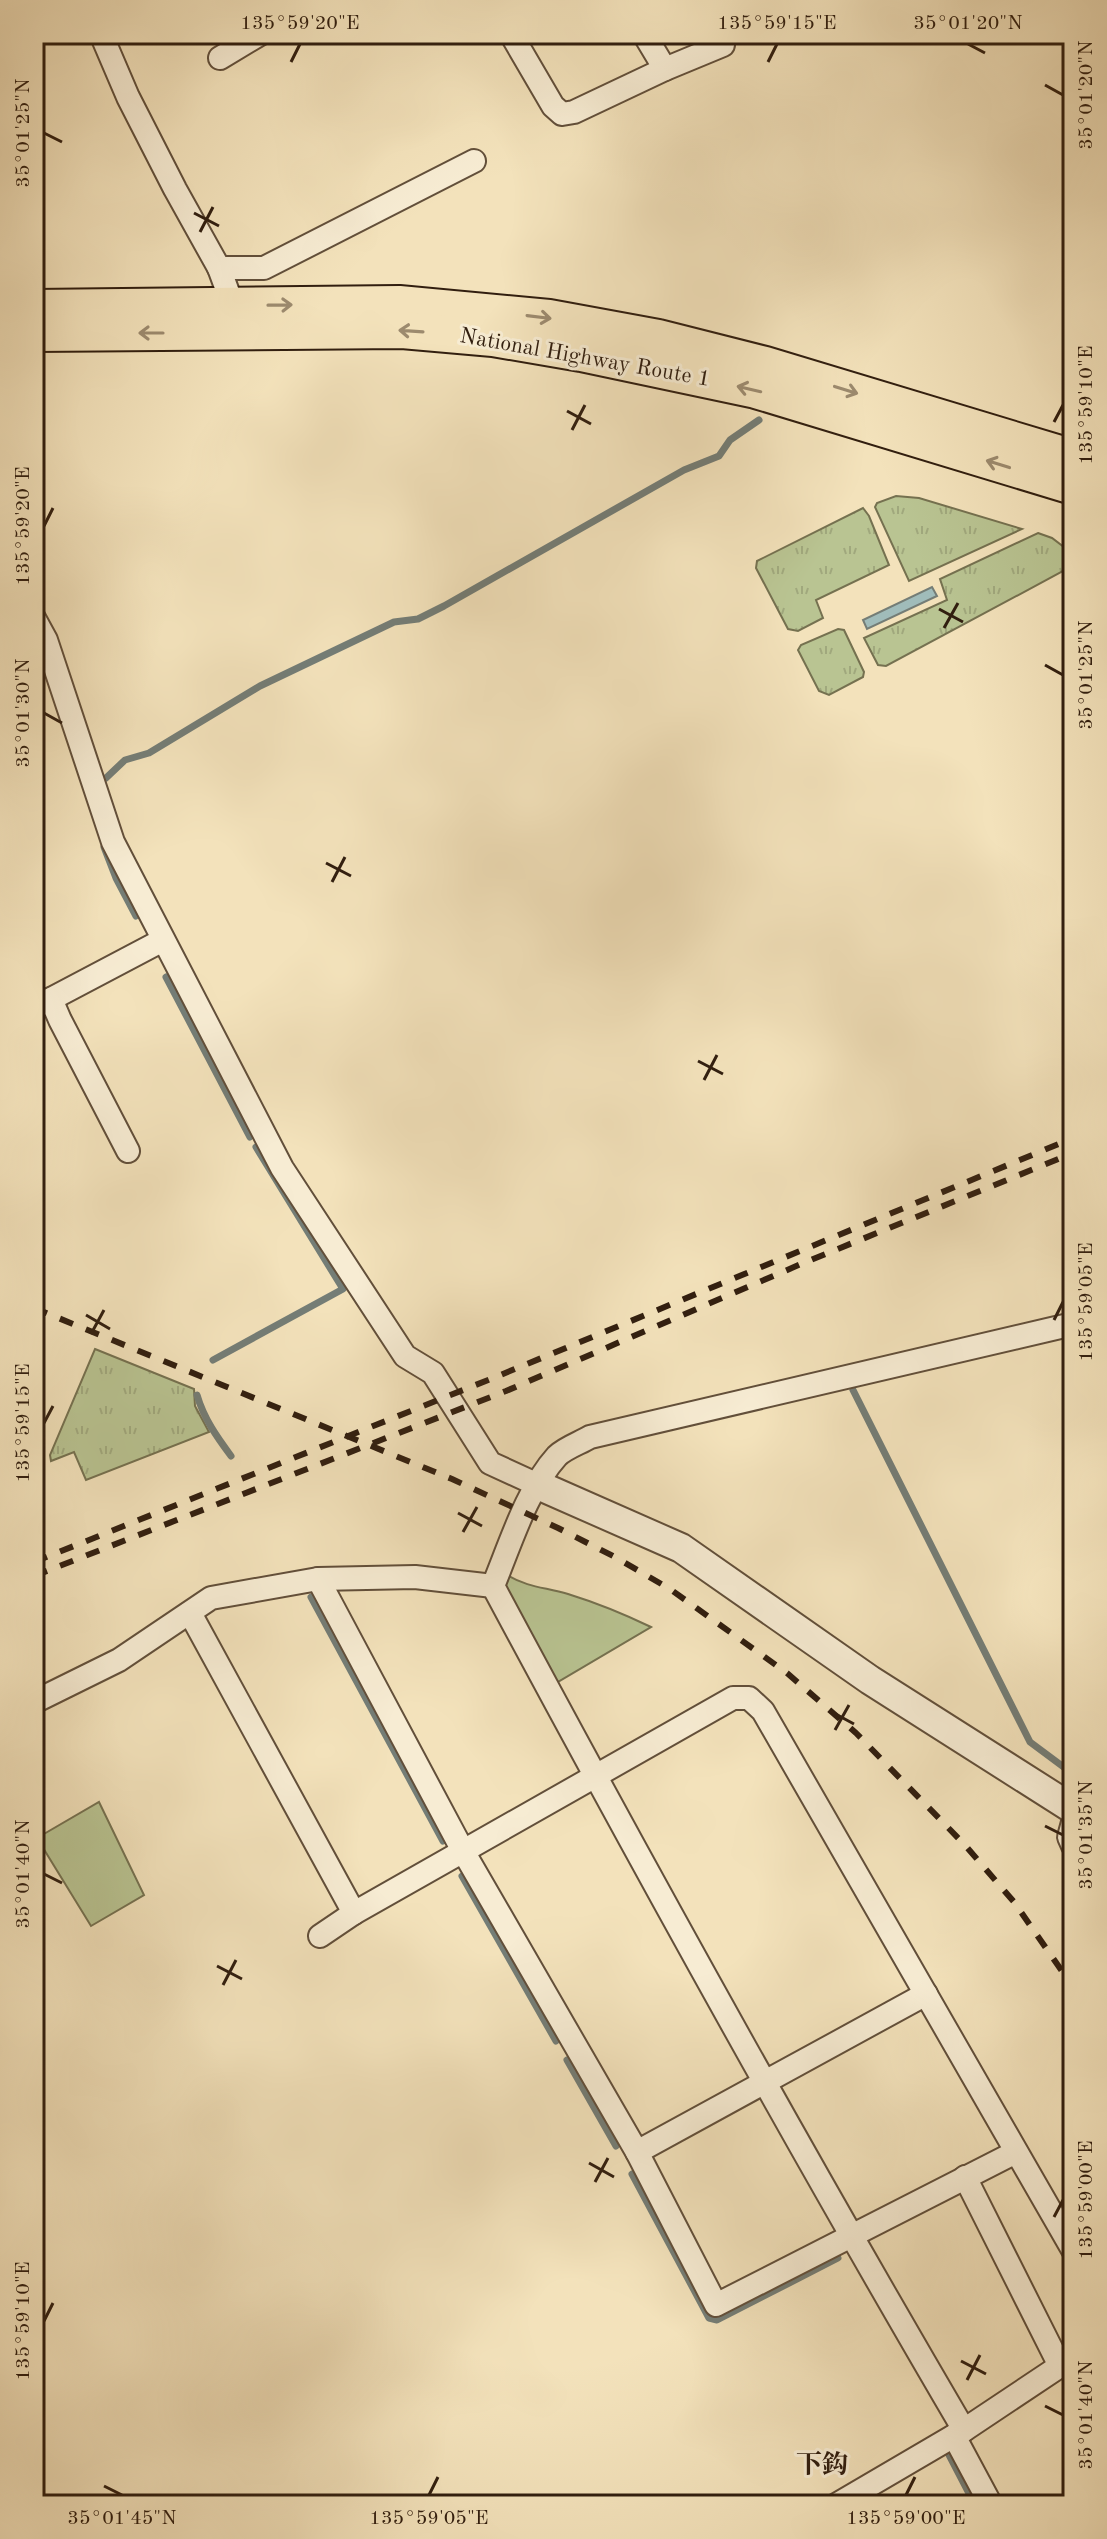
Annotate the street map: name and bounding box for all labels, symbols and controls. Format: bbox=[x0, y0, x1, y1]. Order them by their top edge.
text: 135°59'20"E bbox=[240, 14, 360, 34]
text: 135°59'15"E bbox=[717, 14, 837, 34]
text: 35°01'20"N bbox=[913, 14, 1023, 34]
text: 35°01'20"N bbox=[1077, 40, 1097, 150]
text: 35°01'25"N bbox=[14, 78, 34, 188]
one-way arrow bbox=[266, 297, 293, 313]
one-way arrow bbox=[525, 310, 552, 325]
one-way arrow bbox=[398, 323, 425, 338]
one-way arrow bbox=[138, 325, 165, 341]
street label: National Highway Route 1 bbox=[458, 325, 712, 391]
text: 135°59'10"E bbox=[1077, 345, 1097, 465]
one-way arrow bbox=[737, 381, 763, 396]
one-way arrow bbox=[833, 383, 859, 398]
one-way arrow bbox=[986, 456, 1012, 471]
text: 135°59'20"E bbox=[14, 466, 34, 586]
text: 35°01'25"N bbox=[1077, 620, 1097, 730]
text: 35°01'30"N bbox=[14, 658, 34, 768]
text: 135°59'05"E bbox=[1077, 1242, 1097, 1362]
text: 135°59'15"E bbox=[14, 1363, 34, 1483]
text: 35°01'35"N bbox=[1077, 1780, 1097, 1890]
text: 35°01'40"N bbox=[14, 1819, 34, 1929]
text: 135°59'00"E bbox=[1077, 2140, 1097, 2260]
text: 135°59'10"E bbox=[14, 2261, 34, 2381]
text: 35°01'40"N bbox=[1077, 2360, 1097, 2470]
district label: 下鈎 bbox=[796, 2450, 848, 2479]
text: 35°01'45"N bbox=[67, 2509, 177, 2529]
text: 135°59'05"E bbox=[369, 2509, 489, 2529]
text: 135°59'00"E bbox=[846, 2509, 966, 2529]

